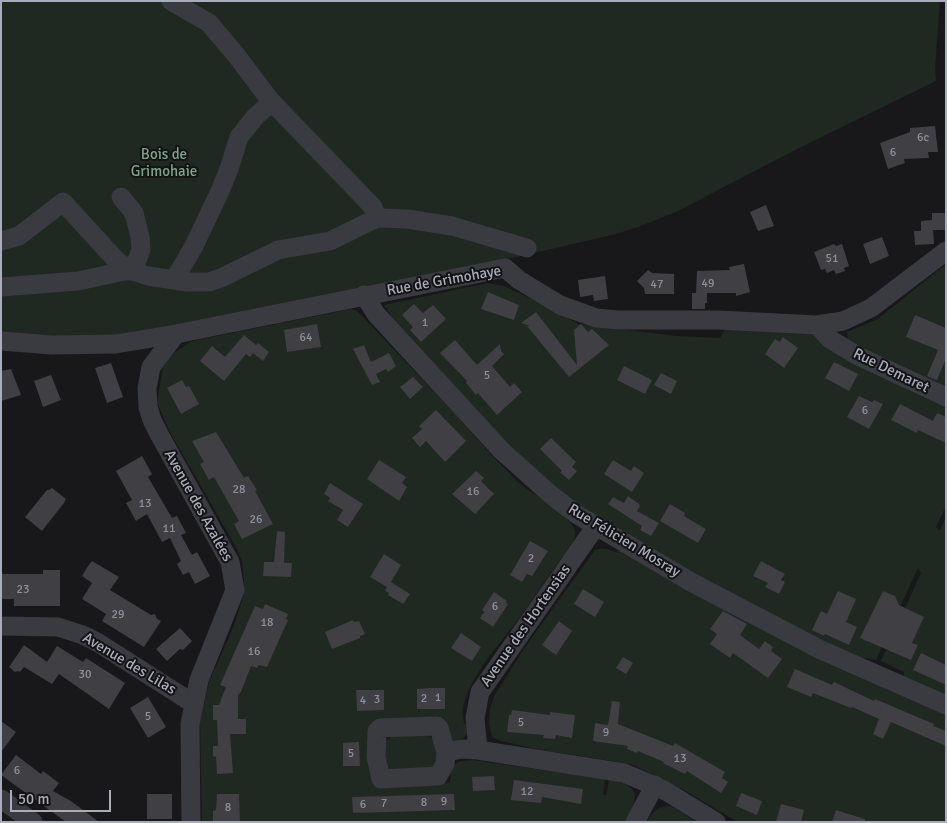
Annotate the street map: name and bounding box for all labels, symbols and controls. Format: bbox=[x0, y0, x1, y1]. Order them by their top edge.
house number: 6c bbox=[917, 131, 929, 145]
park label: Bois de Grimohaie bbox=[131, 146, 197, 181]
house number: 6 bbox=[890, 146, 896, 160]
house number: 51 bbox=[826, 252, 838, 266]
street label: Rue de Grimohaye bbox=[386, 262, 502, 300]
house number: 49 bbox=[702, 277, 714, 291]
house number: 47 bbox=[651, 278, 663, 292]
house number: 1 bbox=[422, 316, 428, 330]
house number: 64 bbox=[300, 331, 312, 345]
street label: Rue Demaret bbox=[850, 345, 932, 397]
house number: 5 bbox=[484, 369, 490, 383]
house number: 6 bbox=[862, 404, 868, 418]
street label: Avenue des Azalées bbox=[160, 447, 236, 565]
house number: 28 bbox=[233, 483, 245, 497]
house number: 16 bbox=[467, 485, 479, 499]
house number: 13 bbox=[139, 497, 151, 511]
street label: Rue Félicien Mosray bbox=[565, 500, 683, 582]
house number: 26 bbox=[250, 513, 262, 527]
house number: 11 bbox=[163, 522, 175, 536]
house number: 2 bbox=[528, 552, 534, 566]
street label: Avenue des Hortensias bbox=[477, 561, 575, 691]
house number: 23 bbox=[17, 583, 29, 597]
house number: 6 bbox=[492, 600, 498, 614]
house number: 29 bbox=[112, 608, 124, 622]
house number: 18 bbox=[261, 616, 273, 630]
street label: Avenue des Lilas bbox=[79, 629, 179, 699]
house number: 16 bbox=[248, 645, 260, 659]
house number: 30 bbox=[79, 668, 91, 682]
house number: 1 bbox=[435, 691, 441, 705]
house number: 2 bbox=[421, 692, 427, 706]
house number: 3 bbox=[374, 693, 380, 707]
house number: 4 bbox=[360, 694, 366, 708]
house number: 5 bbox=[145, 710, 151, 724]
house number: 5 bbox=[518, 716, 524, 730]
house number: 9 bbox=[603, 726, 609, 740]
house number: 5 bbox=[348, 747, 354, 761]
house number: 13 bbox=[674, 752, 686, 766]
house number: 6 bbox=[14, 764, 20, 778]
scale bar bbox=[12, 780, 114, 812]
house number: 12 bbox=[521, 785, 533, 799]
text: 50 m bbox=[18, 790, 49, 808]
house number: 9 bbox=[441, 795, 447, 809]
house number: 8 bbox=[421, 796, 427, 810]
house number: 7 bbox=[381, 797, 387, 811]
house number: 6 bbox=[360, 798, 366, 812]
house number: 8 bbox=[225, 801, 231, 815]

